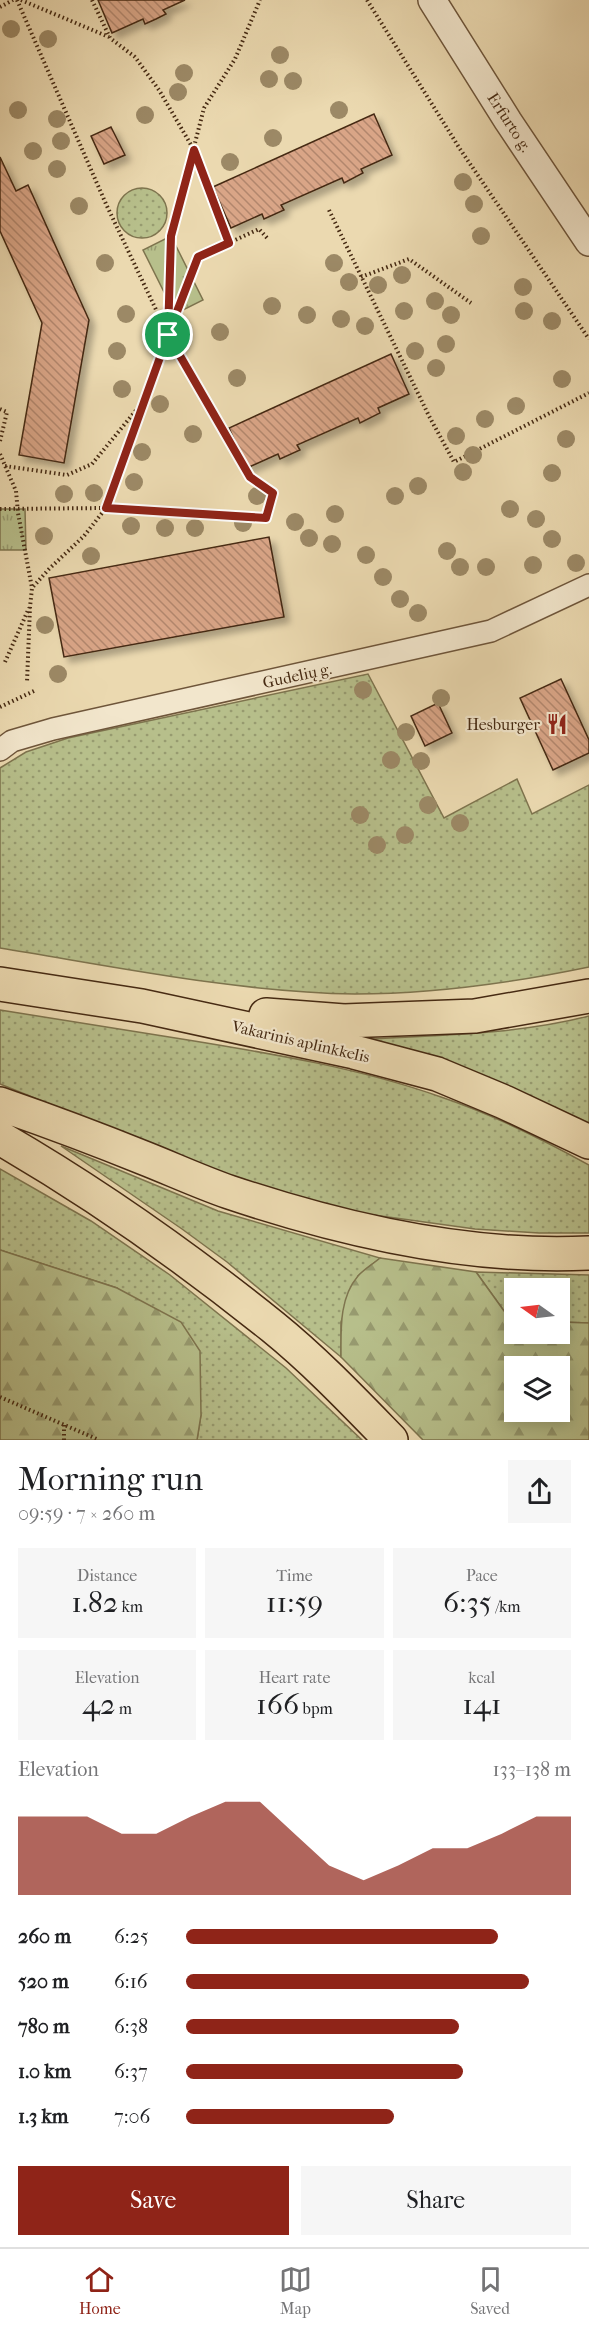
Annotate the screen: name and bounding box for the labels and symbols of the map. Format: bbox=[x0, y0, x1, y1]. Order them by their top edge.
street label: Erfurto g. bbox=[483, 89, 536, 155]
pin bbox=[142, 309, 193, 360]
street label: Gudelių g. bbox=[261, 659, 333, 692]
restaurant icon: Hesburger bbox=[545, 712, 569, 736]
place label: Hesburger bbox=[466, 715, 540, 734]
street label: Vakarinis aplinkkelis bbox=[229, 1016, 372, 1067]
north arrow bbox=[504, 1278, 570, 1344]

